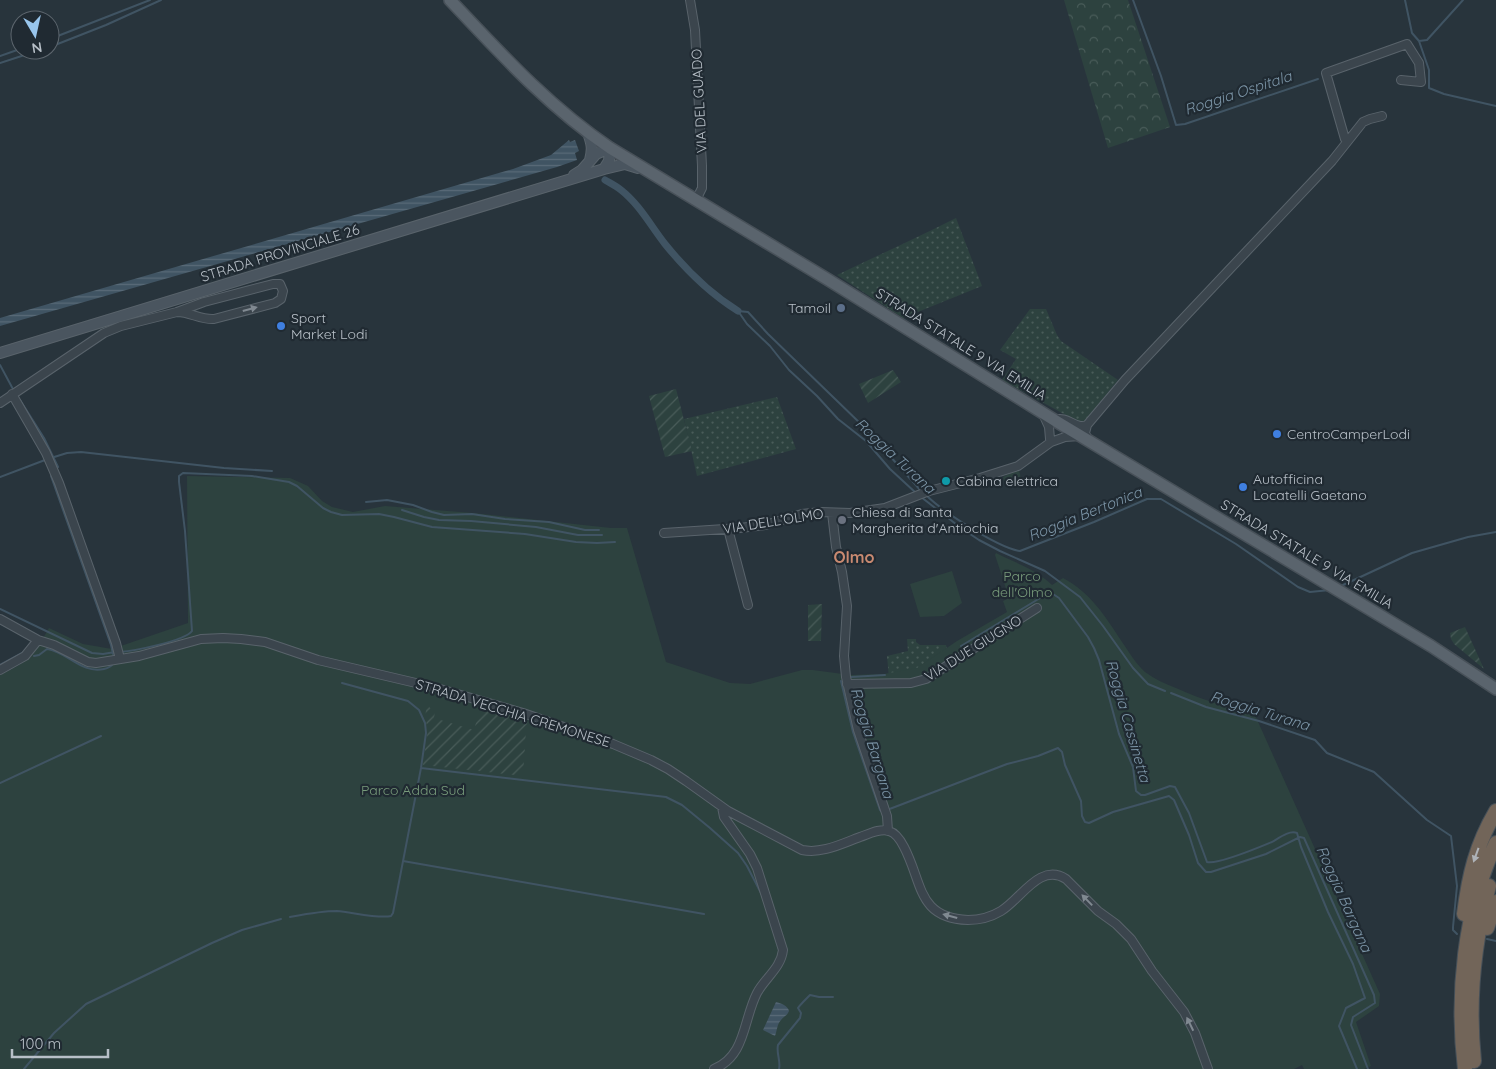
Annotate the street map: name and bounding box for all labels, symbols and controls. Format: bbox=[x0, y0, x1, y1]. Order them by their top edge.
north arrow bbox=[10, 10, 60, 60]
text: N bbox=[31, 38, 44, 58]
street label: VIA DEL GUADO bbox=[687, 48, 711, 154]
water label: Roggia Ospitala bbox=[1182, 66, 1295, 119]
street label: STRADA PROVINCIALE 26 bbox=[198, 220, 362, 286]
street label: STRADA STATALE 9 VIA EMILIA bbox=[872, 284, 1050, 404]
place label: Tamoil bbox=[788, 299, 831, 317]
marker: Tamoil bbox=[835, 302, 847, 314]
one-way arrow bbox=[242, 305, 257, 313]
place label: Sport Market Lodi bbox=[291, 309, 368, 343]
marker: Sport Market Lodi bbox=[275, 320, 287, 332]
water label: Roggia Turana bbox=[851, 414, 940, 498]
place label: CentroCamperLodi bbox=[1287, 425, 1410, 443]
marker: CentroCamperLodi bbox=[1271, 428, 1283, 440]
place label: Autofficina Locatelli Gaetano bbox=[1253, 470, 1367, 504]
place label: Cabina elettrica bbox=[956, 472, 1058, 490]
marker: Cabina elettrica bbox=[940, 475, 952, 487]
marker: Autofficina Locatelli Gaetano bbox=[1237, 481, 1249, 493]
water label: Roggia Bertonica bbox=[1025, 482, 1145, 545]
street label: STRADA STATALE 9 VIA EMILIA bbox=[1217, 495, 1397, 613]
place label: Chiesa di Santa Margherita d'Antiochia bbox=[852, 503, 999, 537]
street label: VIA DELL’OLMO bbox=[721, 504, 825, 538]
marker: Chiesa di Santa Margherita d'Antiochia bbox=[836, 514, 848, 526]
district label: Olmo bbox=[833, 547, 875, 567]
park label: Parco dell'Olmo bbox=[992, 567, 1052, 601]
street label: VIA DUE GIUGNO bbox=[921, 611, 1025, 685]
water label: Roggia Cassinetta bbox=[1102, 657, 1155, 785]
street label: STRADA VECCHIA CREMONESE bbox=[414, 675, 612, 751]
water label: Roggia Bargana bbox=[847, 685, 899, 801]
water label: Roggia Turana bbox=[1208, 686, 1313, 735]
park label: Parco Adda Sud bbox=[361, 781, 465, 799]
water label: Roggia Bargana bbox=[1312, 843, 1377, 956]
one-way arrow bbox=[1472, 848, 1480, 863]
one-way arrow bbox=[1081, 894, 1093, 906]
one-way arrow bbox=[942, 912, 957, 920]
one-way arrow bbox=[1186, 1016, 1194, 1031]
scale bar bbox=[12, 1026, 109, 1058]
text: 100 m bbox=[20, 1034, 61, 1053]

